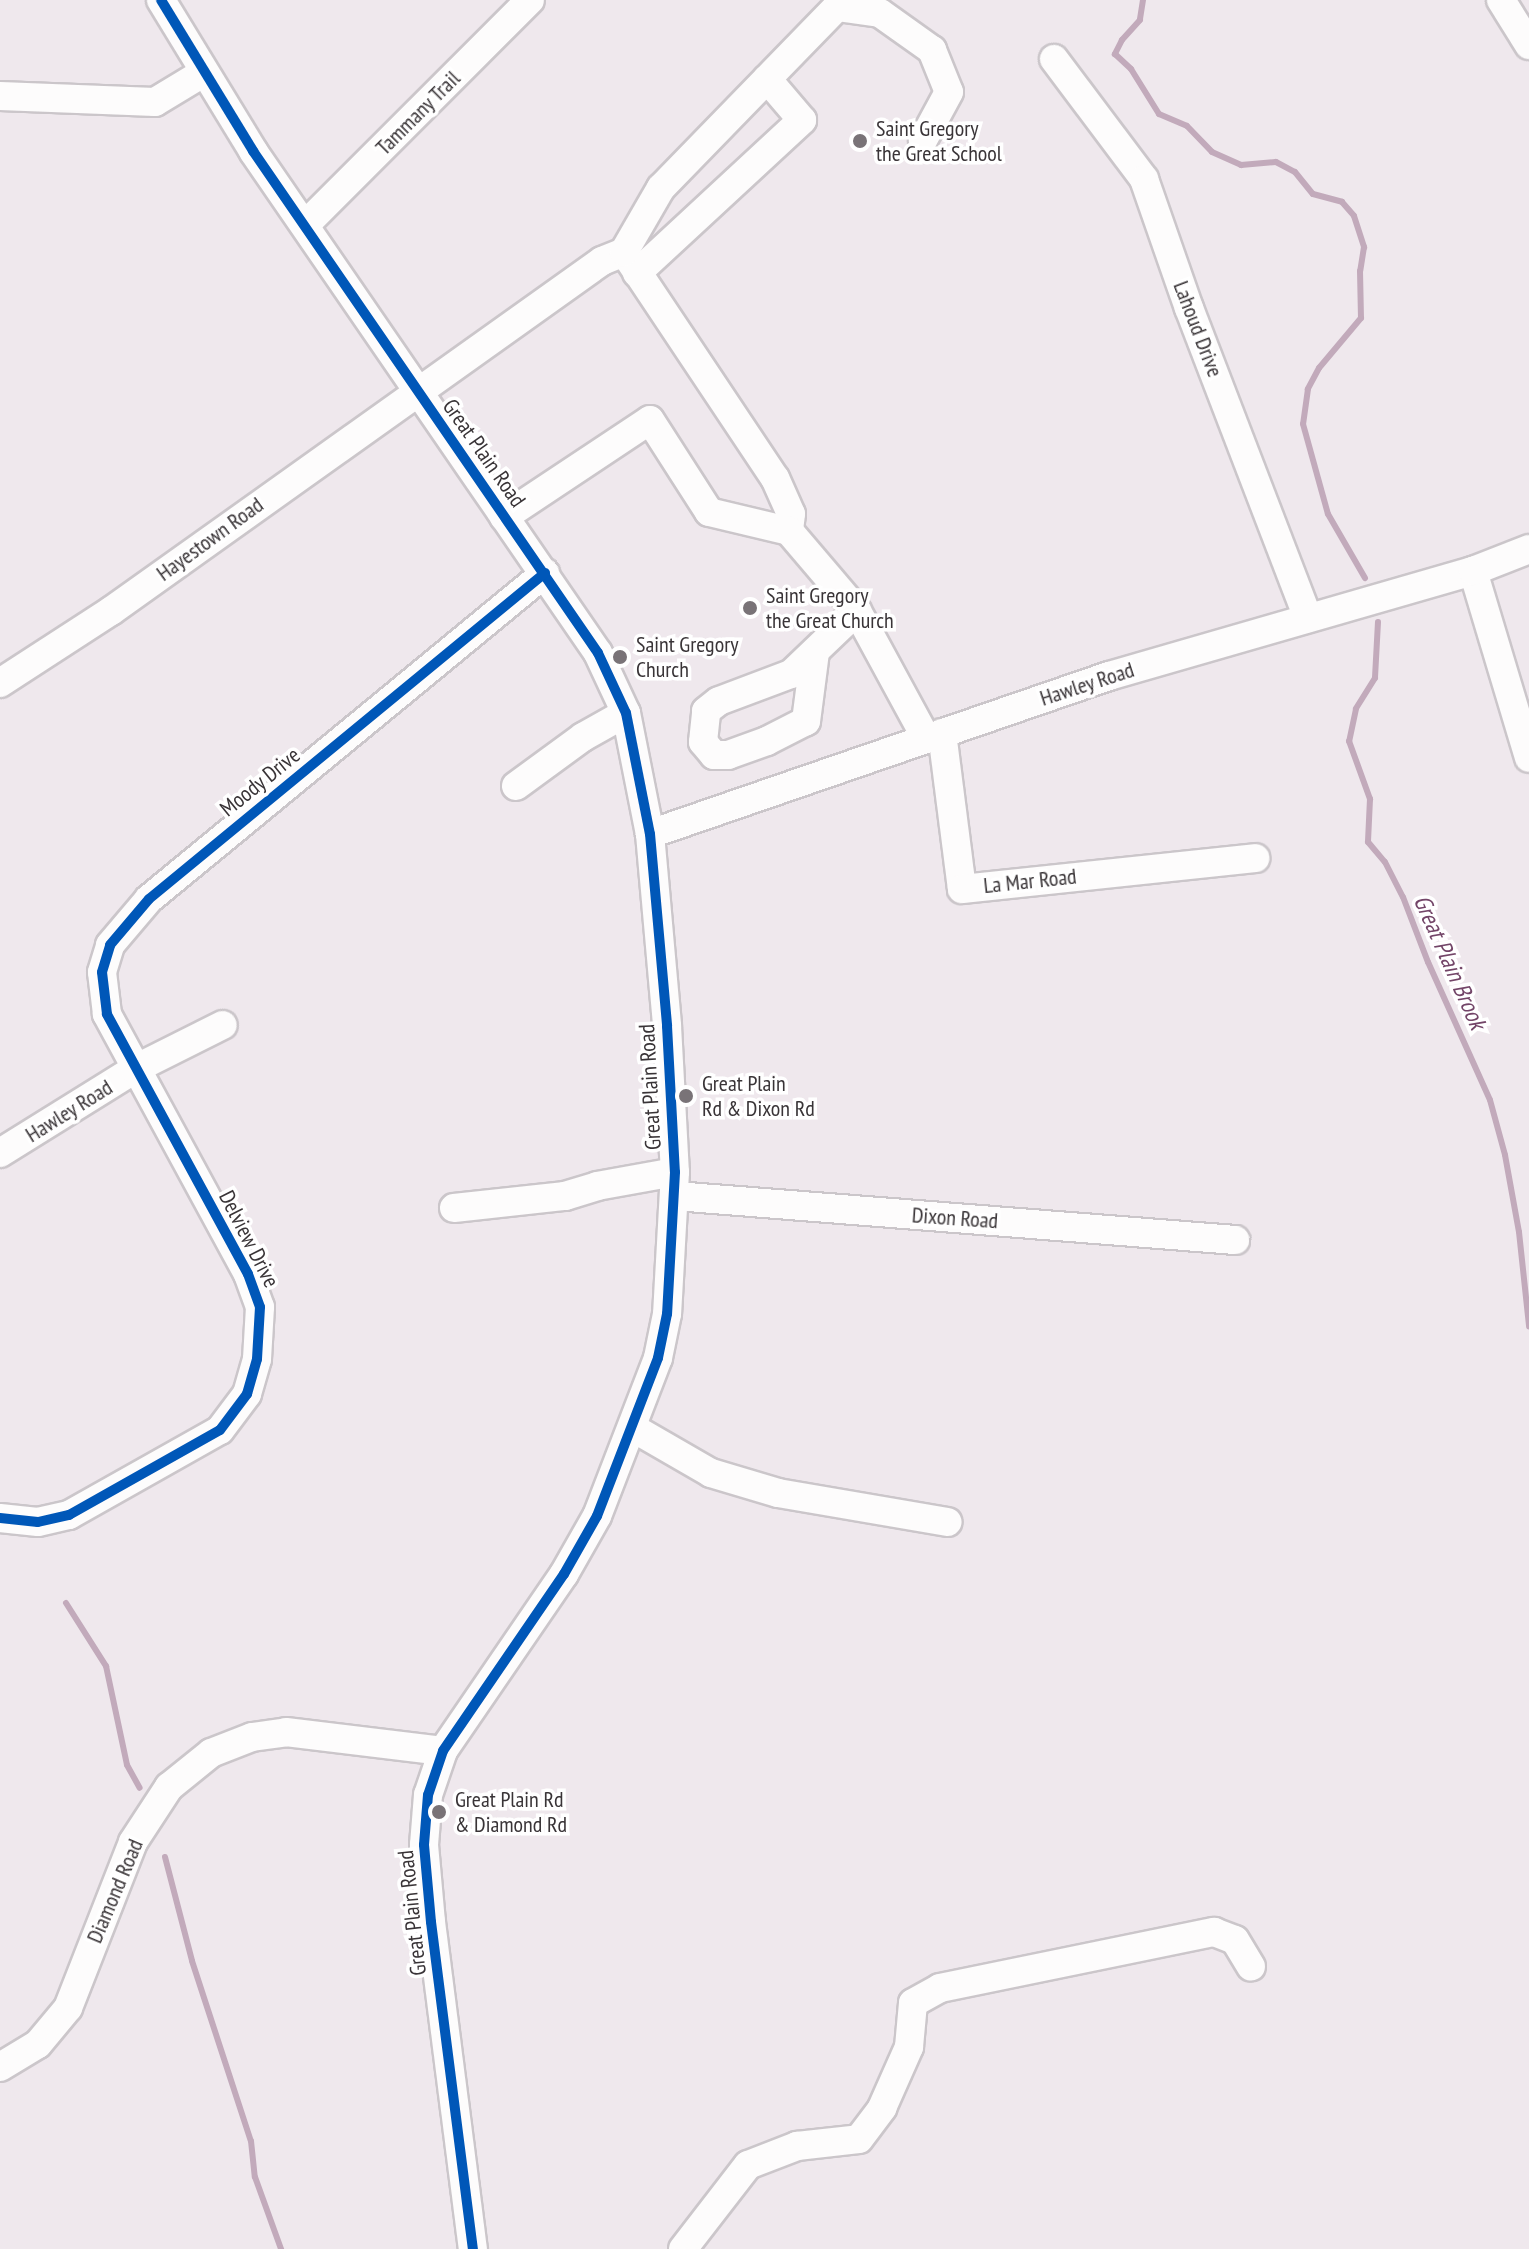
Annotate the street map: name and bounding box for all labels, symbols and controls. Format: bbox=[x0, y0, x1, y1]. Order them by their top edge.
street label: Tammany Trail bbox=[370, 65, 466, 161]
place label: Saint Gregory the Great School bbox=[876, 115, 1002, 166]
marker: Saint Gregory the Great School bbox=[851, 132, 869, 150]
street label: Lahoud Drive bbox=[1168, 277, 1228, 381]
street label: Great Plain Road bbox=[437, 394, 531, 512]
street label: Hayestown Road bbox=[152, 491, 268, 587]
place label: Saint Gregory the Great Church bbox=[766, 582, 894, 634]
marker: Saint Gregory the Great Church bbox=[741, 599, 759, 617]
place label: Saint Gregory Church bbox=[636, 631, 738, 682]
marker: Saint Gregory Church bbox=[611, 648, 629, 666]
street label: Hawley Road bbox=[1036, 656, 1138, 712]
street label: Moody Drive bbox=[215, 742, 305, 822]
street label: La Mar Road bbox=[982, 863, 1078, 899]
water label: Great Plain Brook bbox=[1407, 890, 1493, 1034]
street label: Great Plain Road bbox=[634, 1023, 666, 1151]
place label: Great Plain Rd & Dixon Rd bbox=[702, 1070, 815, 1122]
street label: Hawley Road bbox=[21, 1074, 117, 1148]
marker: Great Plain Rd & Dixon Rd bbox=[677, 1087, 695, 1105]
street label: Delview Drive bbox=[213, 1186, 285, 1292]
street label: Dixon Road bbox=[911, 1202, 999, 1234]
place label: Great Plain Rd & Diamond Rd bbox=[455, 1786, 567, 1838]
marker: Great Plain Rd & Diamond Rd bbox=[430, 1803, 448, 1821]
street label: Diamond Road bbox=[81, 1835, 149, 1947]
street label: Great Plain Road bbox=[392, 1849, 432, 1977]

